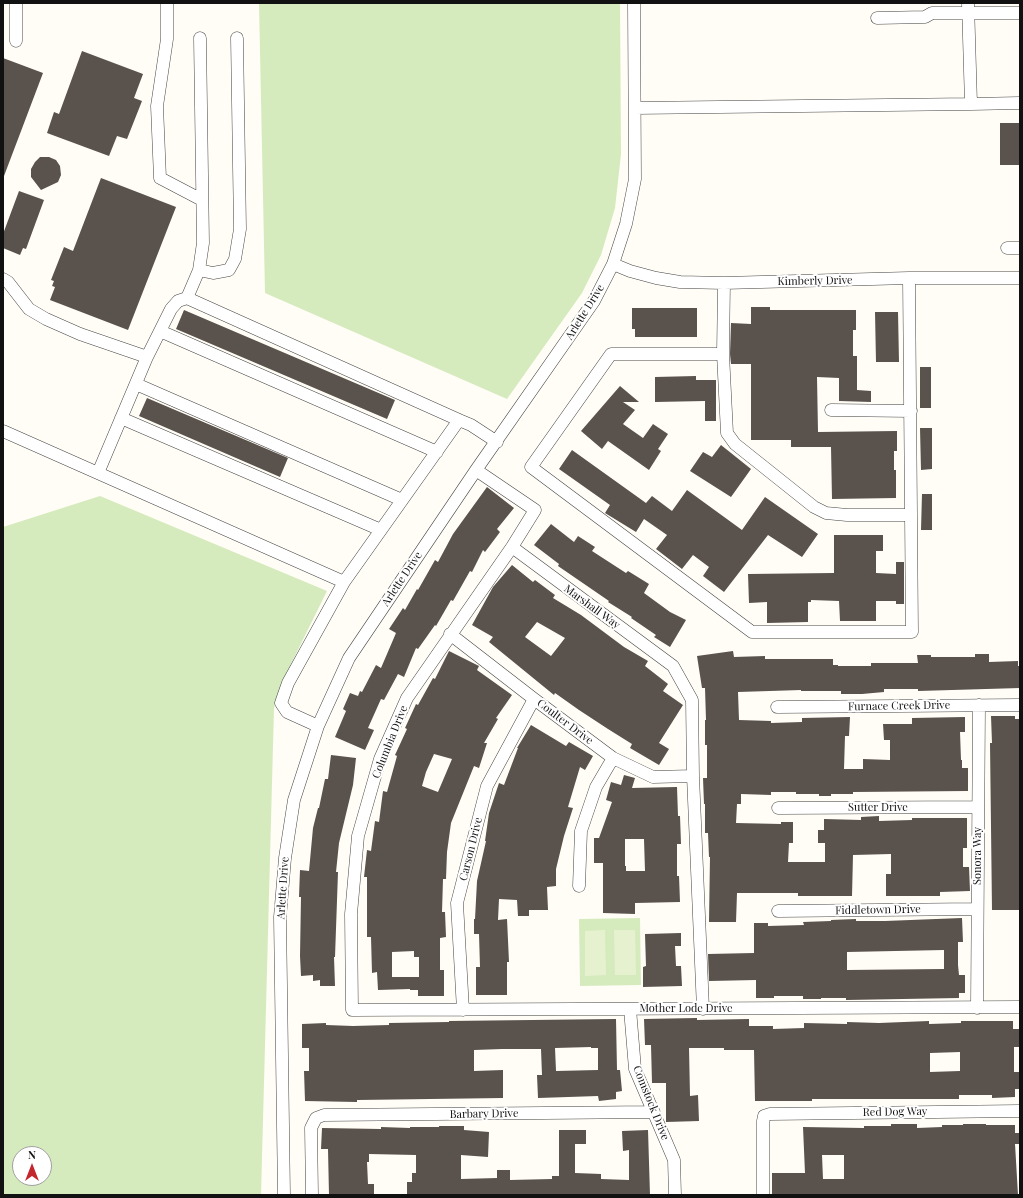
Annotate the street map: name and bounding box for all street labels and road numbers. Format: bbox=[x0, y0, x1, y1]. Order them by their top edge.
street label: Kimberly Drive bbox=[777, 274, 853, 288]
street label: Arlette Drive bbox=[563, 282, 607, 342]
street label: Arlette Drive bbox=[379, 549, 425, 609]
street label: Marshall Way bbox=[561, 582, 623, 632]
street label: Coulter Drive bbox=[534, 697, 596, 747]
street label: Furnace Creek Drive bbox=[848, 699, 950, 713]
street label: Columbia Drive bbox=[369, 704, 411, 780]
street label: Sutter Drive bbox=[848, 801, 908, 815]
street label: Carson Drive bbox=[457, 816, 485, 882]
street label: Sonora Way bbox=[971, 827, 985, 885]
street label: Arlette Drive bbox=[274, 856, 292, 920]
street label: Fiddletown Drive bbox=[835, 903, 921, 917]
street label: Mother Lode Drive bbox=[639, 1002, 733, 1016]
street label: Comstock Drive bbox=[630, 1064, 672, 1142]
street label: Red Dog Way bbox=[863, 1105, 927, 1119]
street label: Barbary Drive bbox=[450, 1107, 518, 1121]

